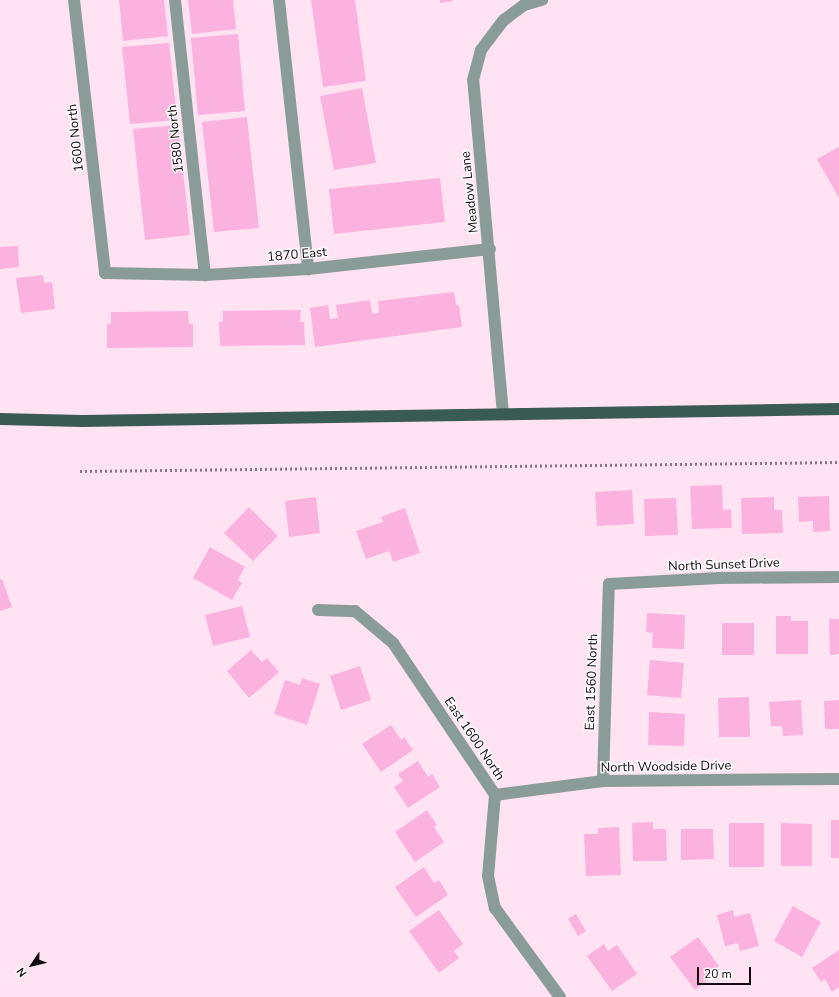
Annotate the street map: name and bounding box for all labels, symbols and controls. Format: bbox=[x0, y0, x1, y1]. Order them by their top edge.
street label: 1600 North bbox=[65, 103, 87, 173]
street label: 1580 North bbox=[165, 104, 187, 174]
street label: Meadow Lane bbox=[458, 150, 482, 234]
street label: 1870 East bbox=[267, 245, 327, 265]
street label: North Sunset Drive bbox=[668, 555, 780, 575]
street label: East 1560 North bbox=[583, 633, 601, 731]
street label: East 1600 North bbox=[440, 695, 508, 783]
street label: North Woodside Drive bbox=[601, 758, 731, 776]
north arrow bbox=[12, 945, 52, 985]
scale bar bbox=[699, 959, 753, 985]
text: N bbox=[13, 965, 30, 980]
text: 20 m bbox=[704, 966, 732, 982]

